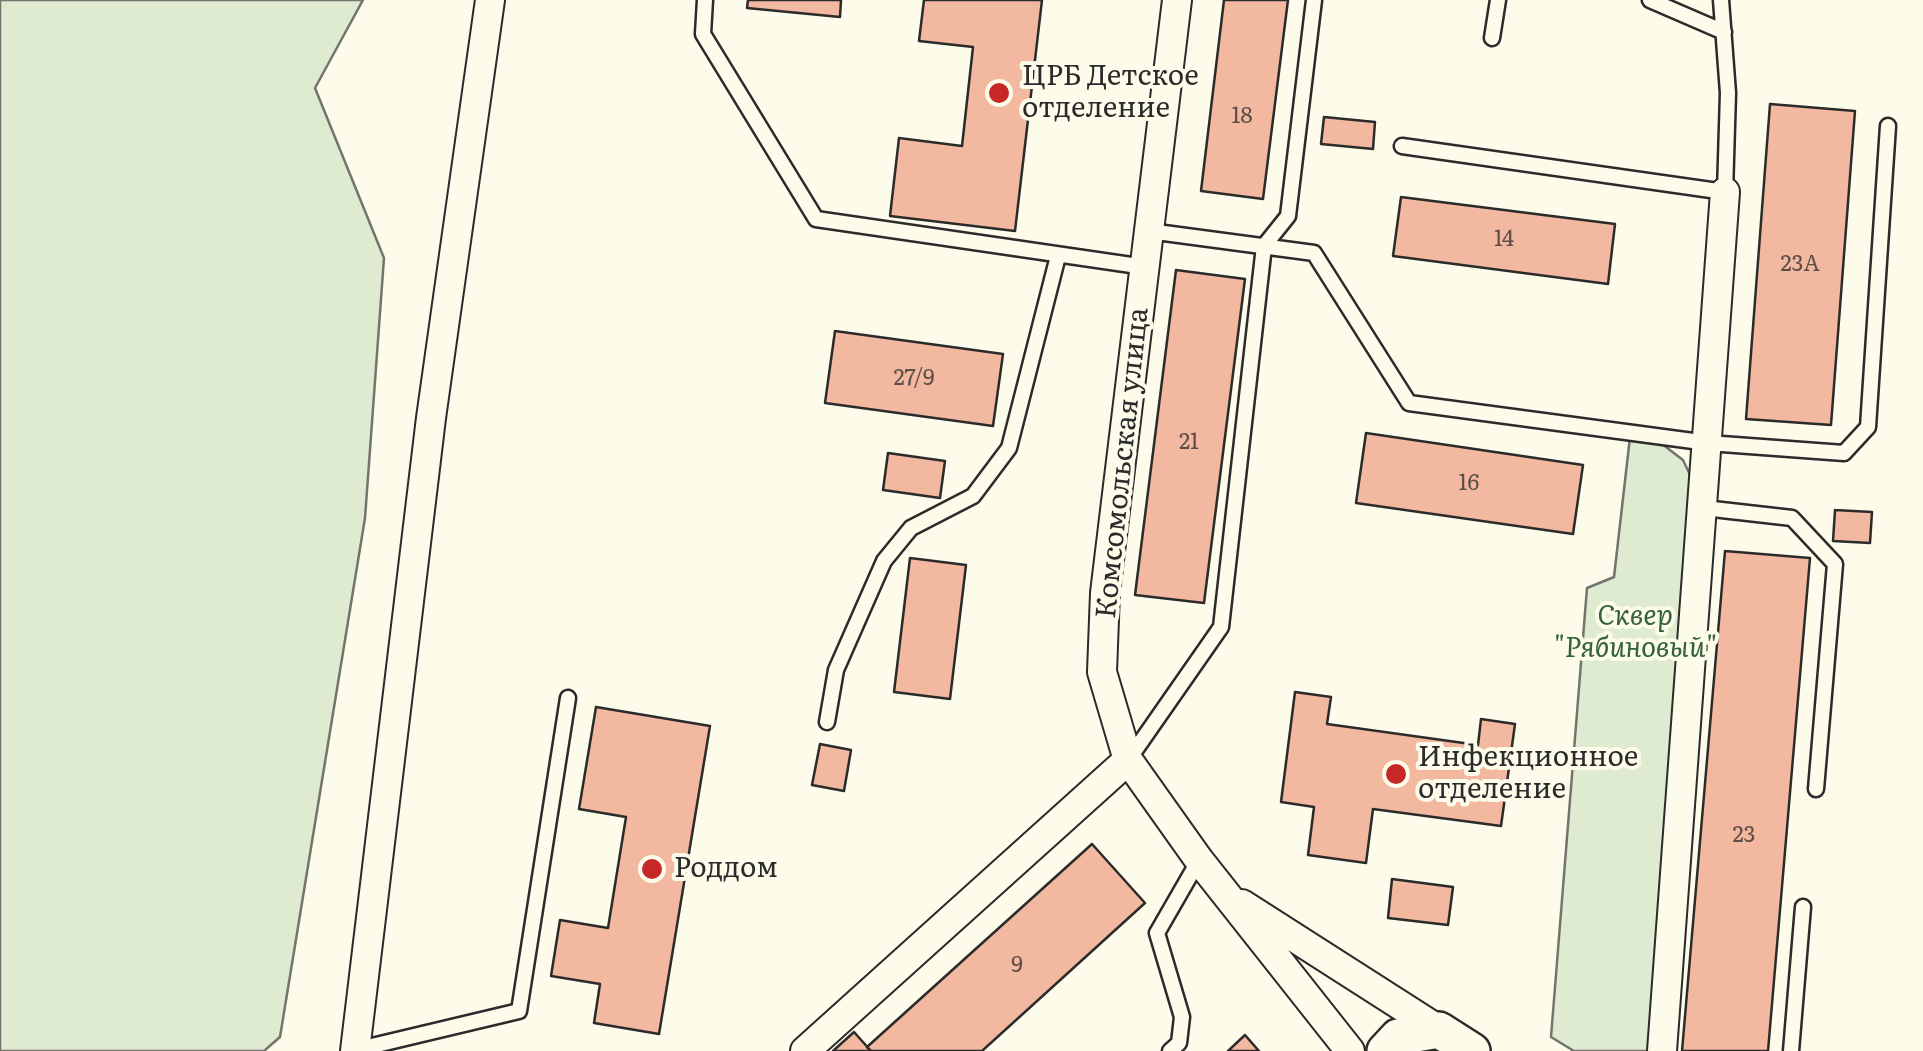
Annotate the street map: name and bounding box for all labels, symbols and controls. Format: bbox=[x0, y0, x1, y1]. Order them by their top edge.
place label: ЦРБ Детское отделение bbox=[1022, 60, 1199, 126]
marker: ЦРБ Детское отделение bbox=[986, 80, 1012, 106]
house number: 18 bbox=[1231, 104, 1253, 130]
house number: 14 bbox=[1494, 227, 1514, 253]
house number: 23А bbox=[1780, 252, 1820, 278]
street label: Комсомольская улица bbox=[1090, 306, 1156, 620]
house number: 27/9 bbox=[894, 366, 934, 392]
house number: 21 bbox=[1179, 430, 1199, 456]
house number: 16 bbox=[1459, 471, 1479, 497]
park label: Сквер "Рябиновый" bbox=[1553, 600, 1717, 666]
place label: Инфекционное отделение bbox=[1418, 741, 1638, 807]
marker: Инфекционное отделение bbox=[1383, 761, 1409, 787]
house number: 23 bbox=[1732, 823, 1756, 849]
place label: Роддом bbox=[674, 852, 778, 886]
marker: Роддом bbox=[639, 856, 665, 882]
house number: 9 bbox=[1011, 953, 1023, 979]

